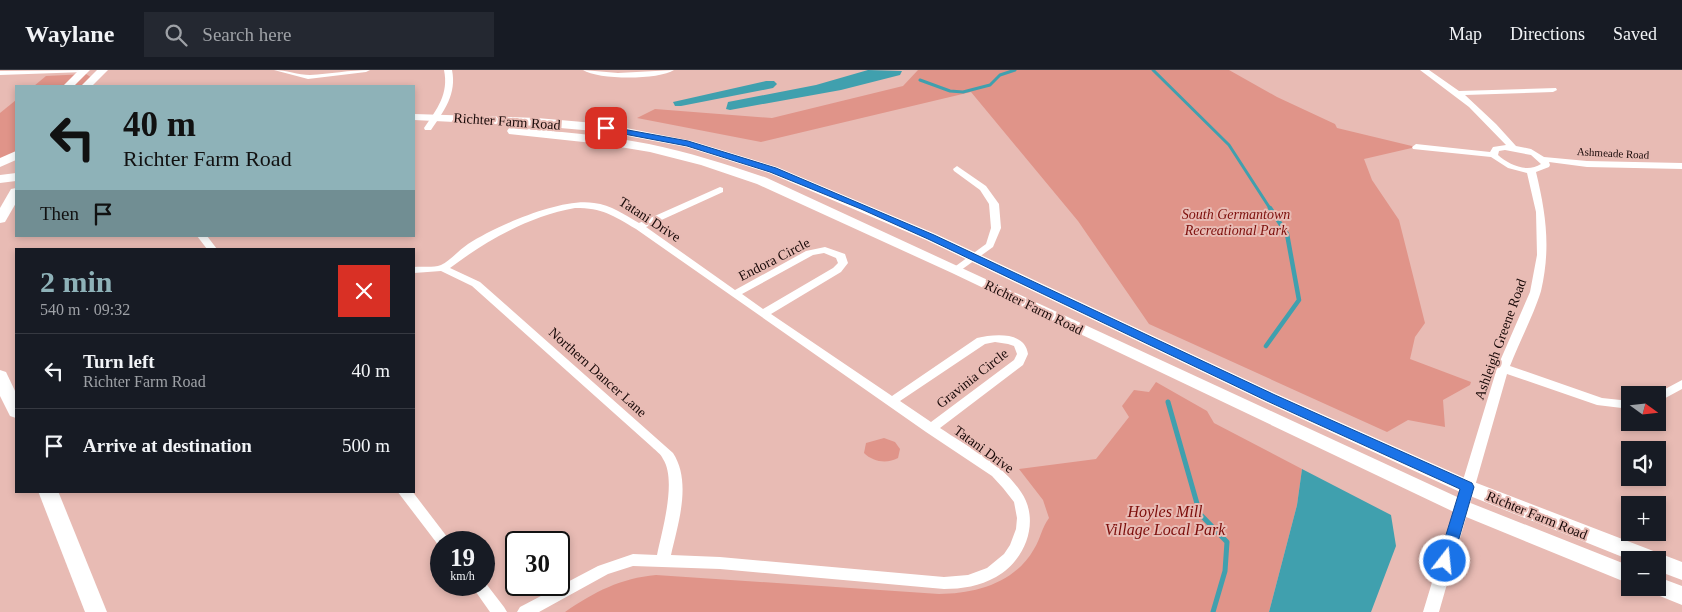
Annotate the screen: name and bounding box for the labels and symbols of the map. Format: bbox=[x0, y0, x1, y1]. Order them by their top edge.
pin bbox=[585, 107, 627, 149]
street label: Richter Farm Road bbox=[453, 110, 561, 133]
street label: Ashmeade Road bbox=[1577, 145, 1650, 161]
street label: Tatani Drive bbox=[616, 194, 683, 245]
park label: South Germantown Recreational Park bbox=[1182, 207, 1290, 238]
street label: Endora Circle bbox=[736, 235, 812, 284]
street label: Richter Farm Road bbox=[982, 277, 1085, 338]
street label: Ashleigh Greene Road bbox=[1472, 277, 1529, 402]
street label: Northern Dancer Lane bbox=[546, 325, 649, 420]
street label: Gravinia Circle bbox=[934, 346, 1011, 411]
north arrow bbox=[1621, 386, 1666, 431]
street label: Tatani Drive bbox=[951, 423, 1016, 476]
street label: Richter Farm Road bbox=[1484, 488, 1589, 543]
park label: Hoyles Mill Village Local Park bbox=[1105, 503, 1226, 539]
speed limit sign: 30 bbox=[505, 531, 570, 596]
position arrow bbox=[1418, 534, 1470, 586]

